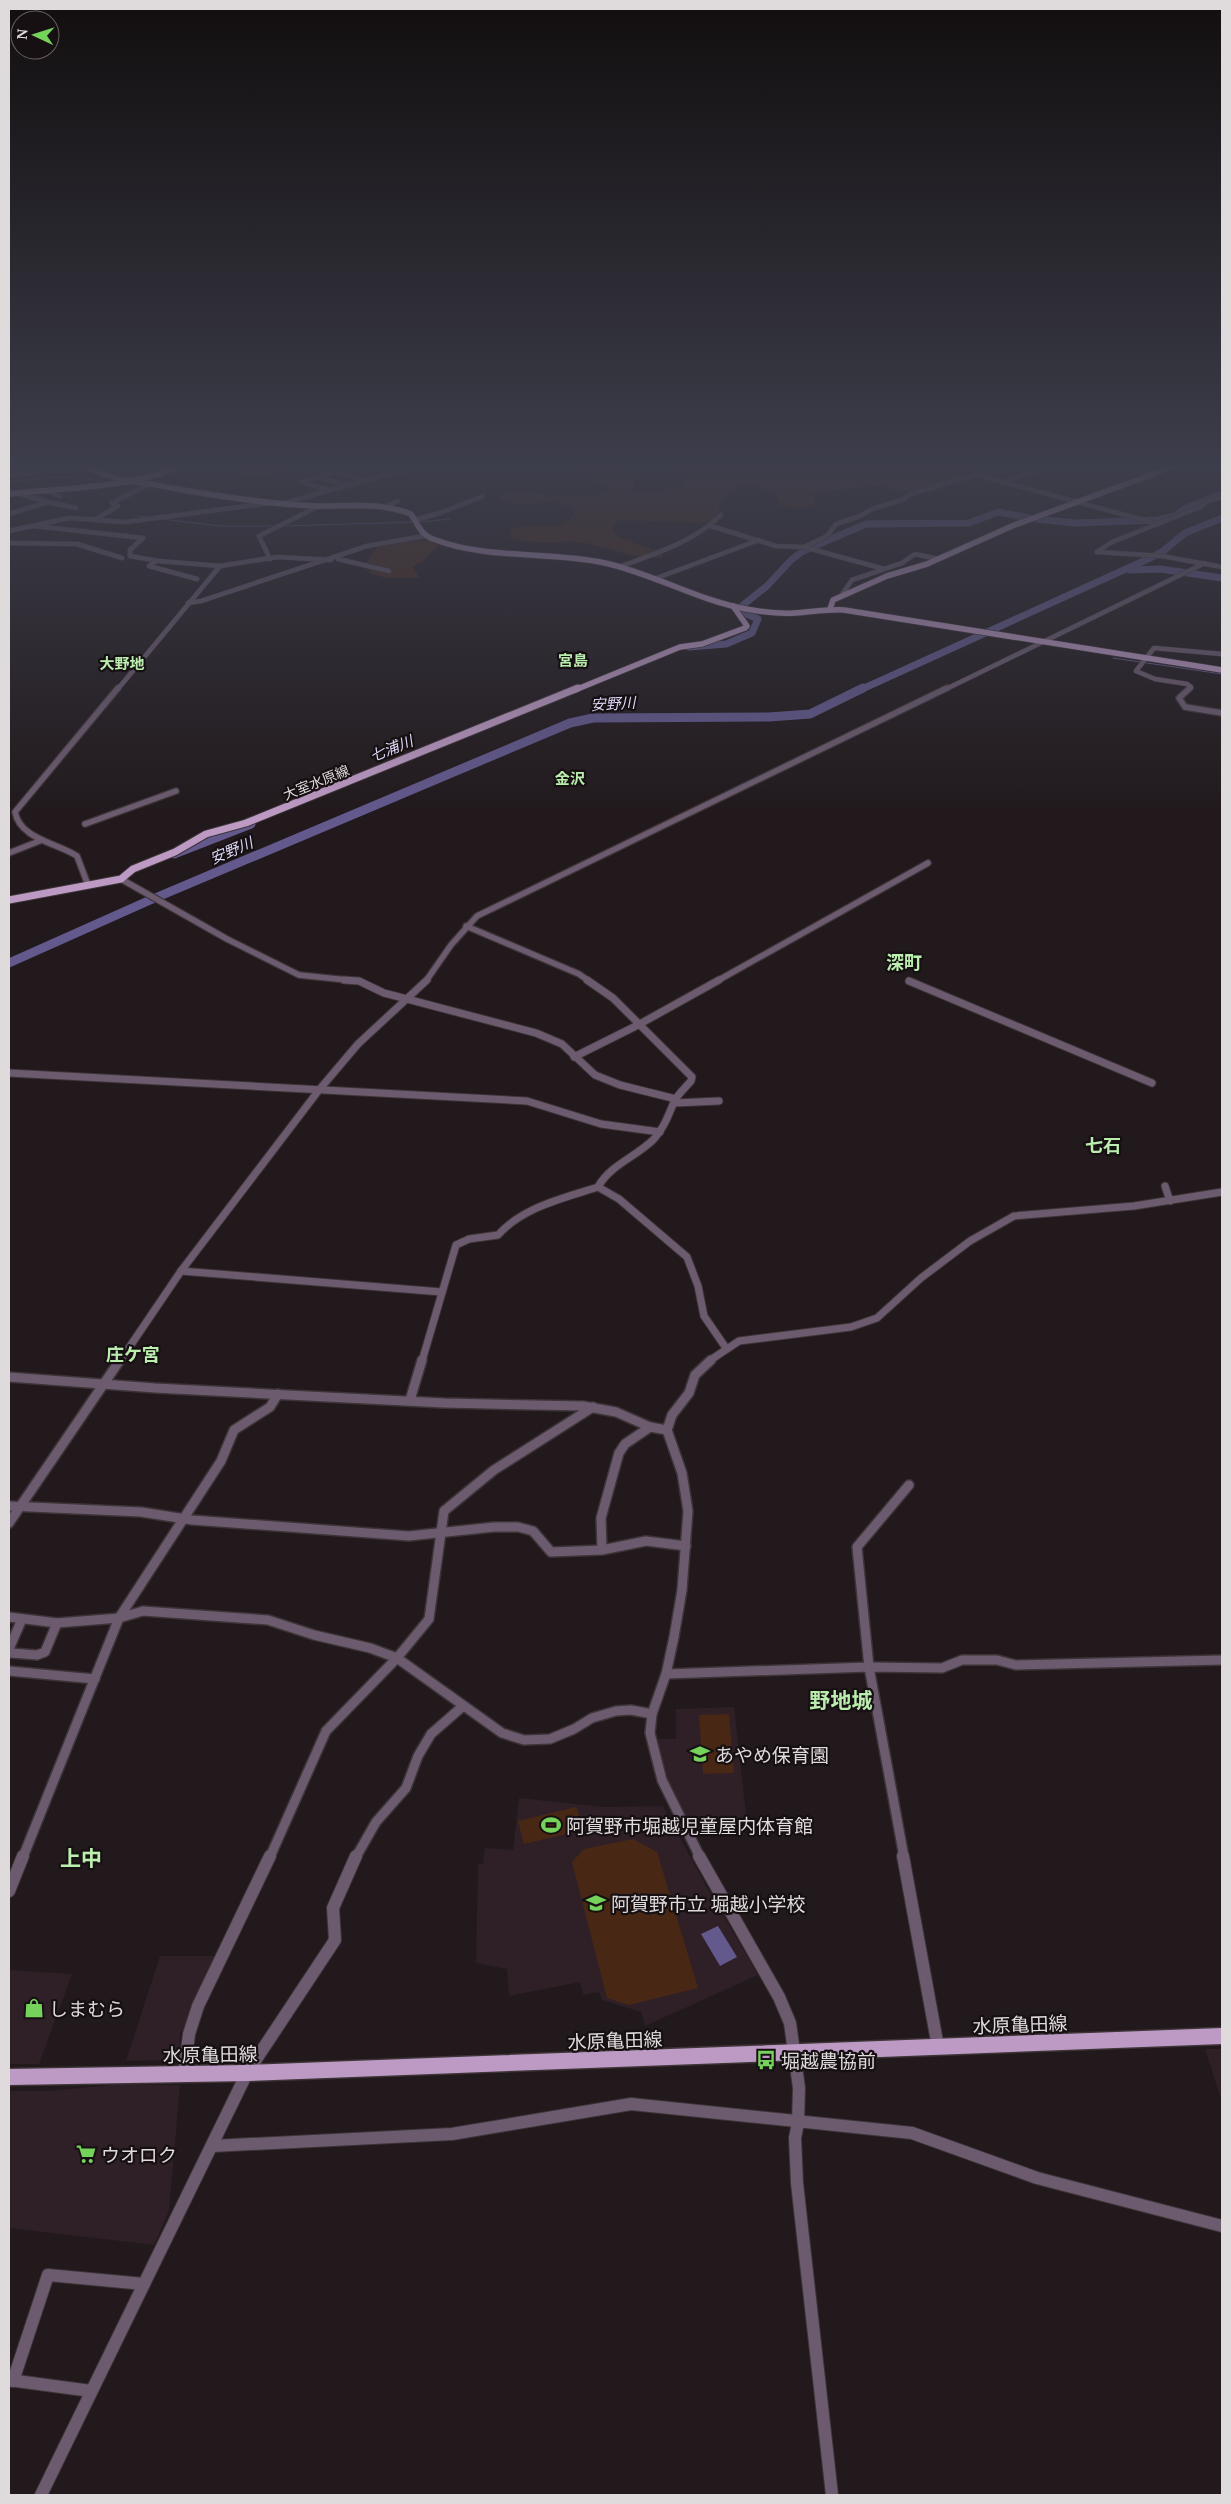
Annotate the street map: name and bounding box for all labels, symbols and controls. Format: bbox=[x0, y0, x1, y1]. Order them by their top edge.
north arrow bbox=[10, 10, 60, 60]
text: N bbox=[12, 28, 31, 40]
district label: 宮島 bbox=[558, 650, 588, 670]
district label: 大野地 bbox=[99, 653, 145, 673]
water label: 安野川 bbox=[590, 692, 638, 714]
water label: 七浦川 bbox=[366, 730, 417, 766]
street label: 大室水原線 bbox=[280, 760, 352, 804]
district label: 金沢 bbox=[555, 768, 585, 788]
water label: 安野川 bbox=[206, 831, 257, 868]
district label: 深町 bbox=[886, 950, 922, 974]
district label: 七石 bbox=[1085, 1133, 1121, 1157]
district label: 庄ケ宮 bbox=[106, 1342, 160, 1366]
district label: 野地城 bbox=[810, 1686, 873, 1714]
place label: あやめ保育園 bbox=[715, 1742, 829, 1767]
school or university icon: あやめ保育園 bbox=[689, 1743, 711, 1765]
place label: 阿賀野市堀越児童屋内体育館 bbox=[566, 1813, 813, 1838]
sports icon: 阿賀野市堀越児童屋内体育館 bbox=[540, 1814, 562, 1836]
district label: 上中 bbox=[60, 1844, 102, 1872]
place label: 阿賀野市立 堀越小学校 bbox=[611, 1891, 806, 1916]
school or university icon: 阿賀野市立 堀越小学校 bbox=[585, 1892, 607, 1914]
place label: しまむら bbox=[49, 1996, 125, 2021]
shop icon: しまむら bbox=[23, 1997, 45, 2019]
street label: 水原亀田線 bbox=[972, 2010, 1068, 2038]
street label: 水原亀田線 bbox=[567, 2026, 663, 2054]
street label: 水原亀田線 bbox=[162, 2041, 258, 2067]
place label: 堀越農協前 bbox=[781, 2048, 876, 2073]
bus stop icon: 堀越農協前 bbox=[755, 2049, 777, 2071]
place label: ウオロク bbox=[101, 2142, 177, 2167]
supermarket icon: ウオロク bbox=[75, 2143, 97, 2165]

